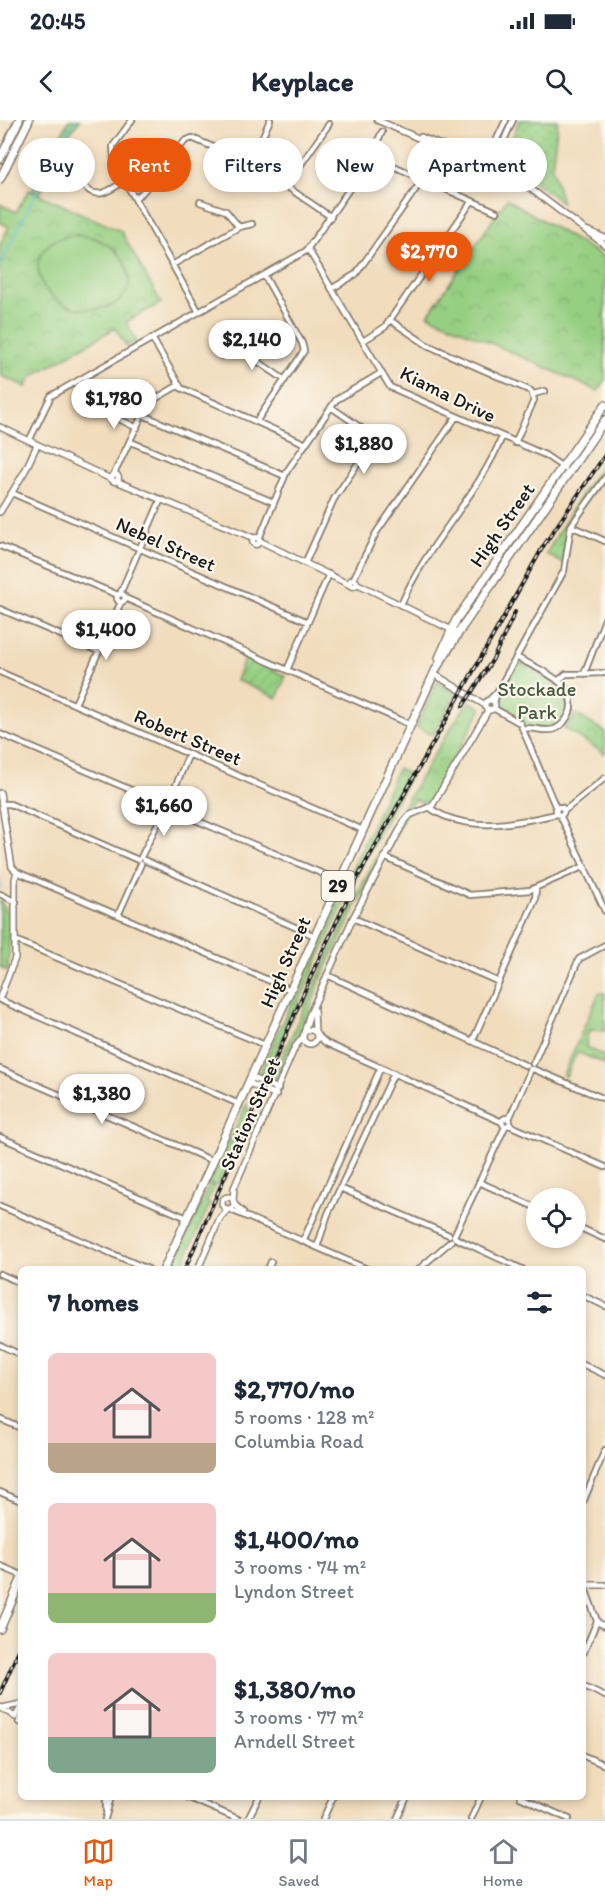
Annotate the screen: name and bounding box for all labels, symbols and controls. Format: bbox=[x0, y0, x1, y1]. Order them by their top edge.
text: 20:45 bbox=[30, 8, 85, 35]
icon: back bbox=[30, 65, 63, 98]
text: Keyplace bbox=[251, 65, 354, 98]
icon: search bbox=[542, 65, 575, 98]
chip: Buy bbox=[18, 138, 95, 192]
chip: Rent bbox=[107, 138, 191, 192]
chip: Filters bbox=[203, 138, 303, 192]
chip: New bbox=[315, 138, 395, 192]
chip: Apartment bbox=[407, 138, 547, 192]
pin: $2,770 bbox=[380, 232, 478, 283]
text: $2,770 bbox=[400, 239, 458, 263]
pin: $2,140 bbox=[203, 320, 301, 371]
text: $2,140 bbox=[222, 327, 282, 351]
street label: Kiama Drive bbox=[396, 361, 500, 427]
pin: $1,780 bbox=[65, 379, 163, 430]
text: $1,780 bbox=[85, 386, 143, 410]
pin: $1,880 bbox=[315, 424, 413, 475]
text: $1,880 bbox=[335, 431, 393, 455]
street label: High Street bbox=[464, 478, 540, 572]
street label: Nebel Street bbox=[112, 511, 220, 577]
pin: $1,400 bbox=[57, 610, 155, 661]
text: $1,400 bbox=[76, 617, 136, 641]
park label: Stockade Park bbox=[498, 677, 576, 724]
street label: Robert Street bbox=[131, 704, 245, 770]
pin: $1,660 bbox=[115, 786, 213, 837]
text: $1,660 bbox=[135, 793, 193, 817]
road number: 29 bbox=[322, 871, 354, 901]
street label: High Street bbox=[254, 912, 316, 1011]
street label: Station Street bbox=[215, 1054, 285, 1174]
pin: $1,380 bbox=[53, 1074, 151, 1125]
text: $1,380 bbox=[73, 1081, 131, 1105]
map controls bbox=[526, 1188, 586, 1248]
button: locate bbox=[526, 1188, 586, 1248]
text: 7 homes bbox=[48, 1286, 139, 1318]
icon: filters bbox=[523, 1286, 556, 1319]
text: $2,770/mo bbox=[234, 1373, 355, 1405]
icon: home bbox=[96, 1377, 168, 1449]
text: 5 rooms · 128 m² bbox=[234, 1405, 375, 1429]
text: Columbia Road bbox=[234, 1429, 364, 1453]
text: $1,400/mo bbox=[234, 1523, 359, 1555]
icon: home bbox=[96, 1527, 168, 1599]
text: 3 rooms · 74 m² bbox=[234, 1555, 366, 1579]
text: Lyndon Street bbox=[234, 1579, 354, 1603]
text: $1,380/mo bbox=[234, 1673, 356, 1705]
icon: home bbox=[96, 1677, 168, 1749]
text: 3 rooms · 77 m² bbox=[234, 1705, 364, 1729]
text: Arndell Street bbox=[234, 1729, 355, 1753]
tab: Map bbox=[82, 1835, 115, 1890]
tab: Saved bbox=[278, 1835, 319, 1890]
tab: Home bbox=[483, 1835, 523, 1890]

